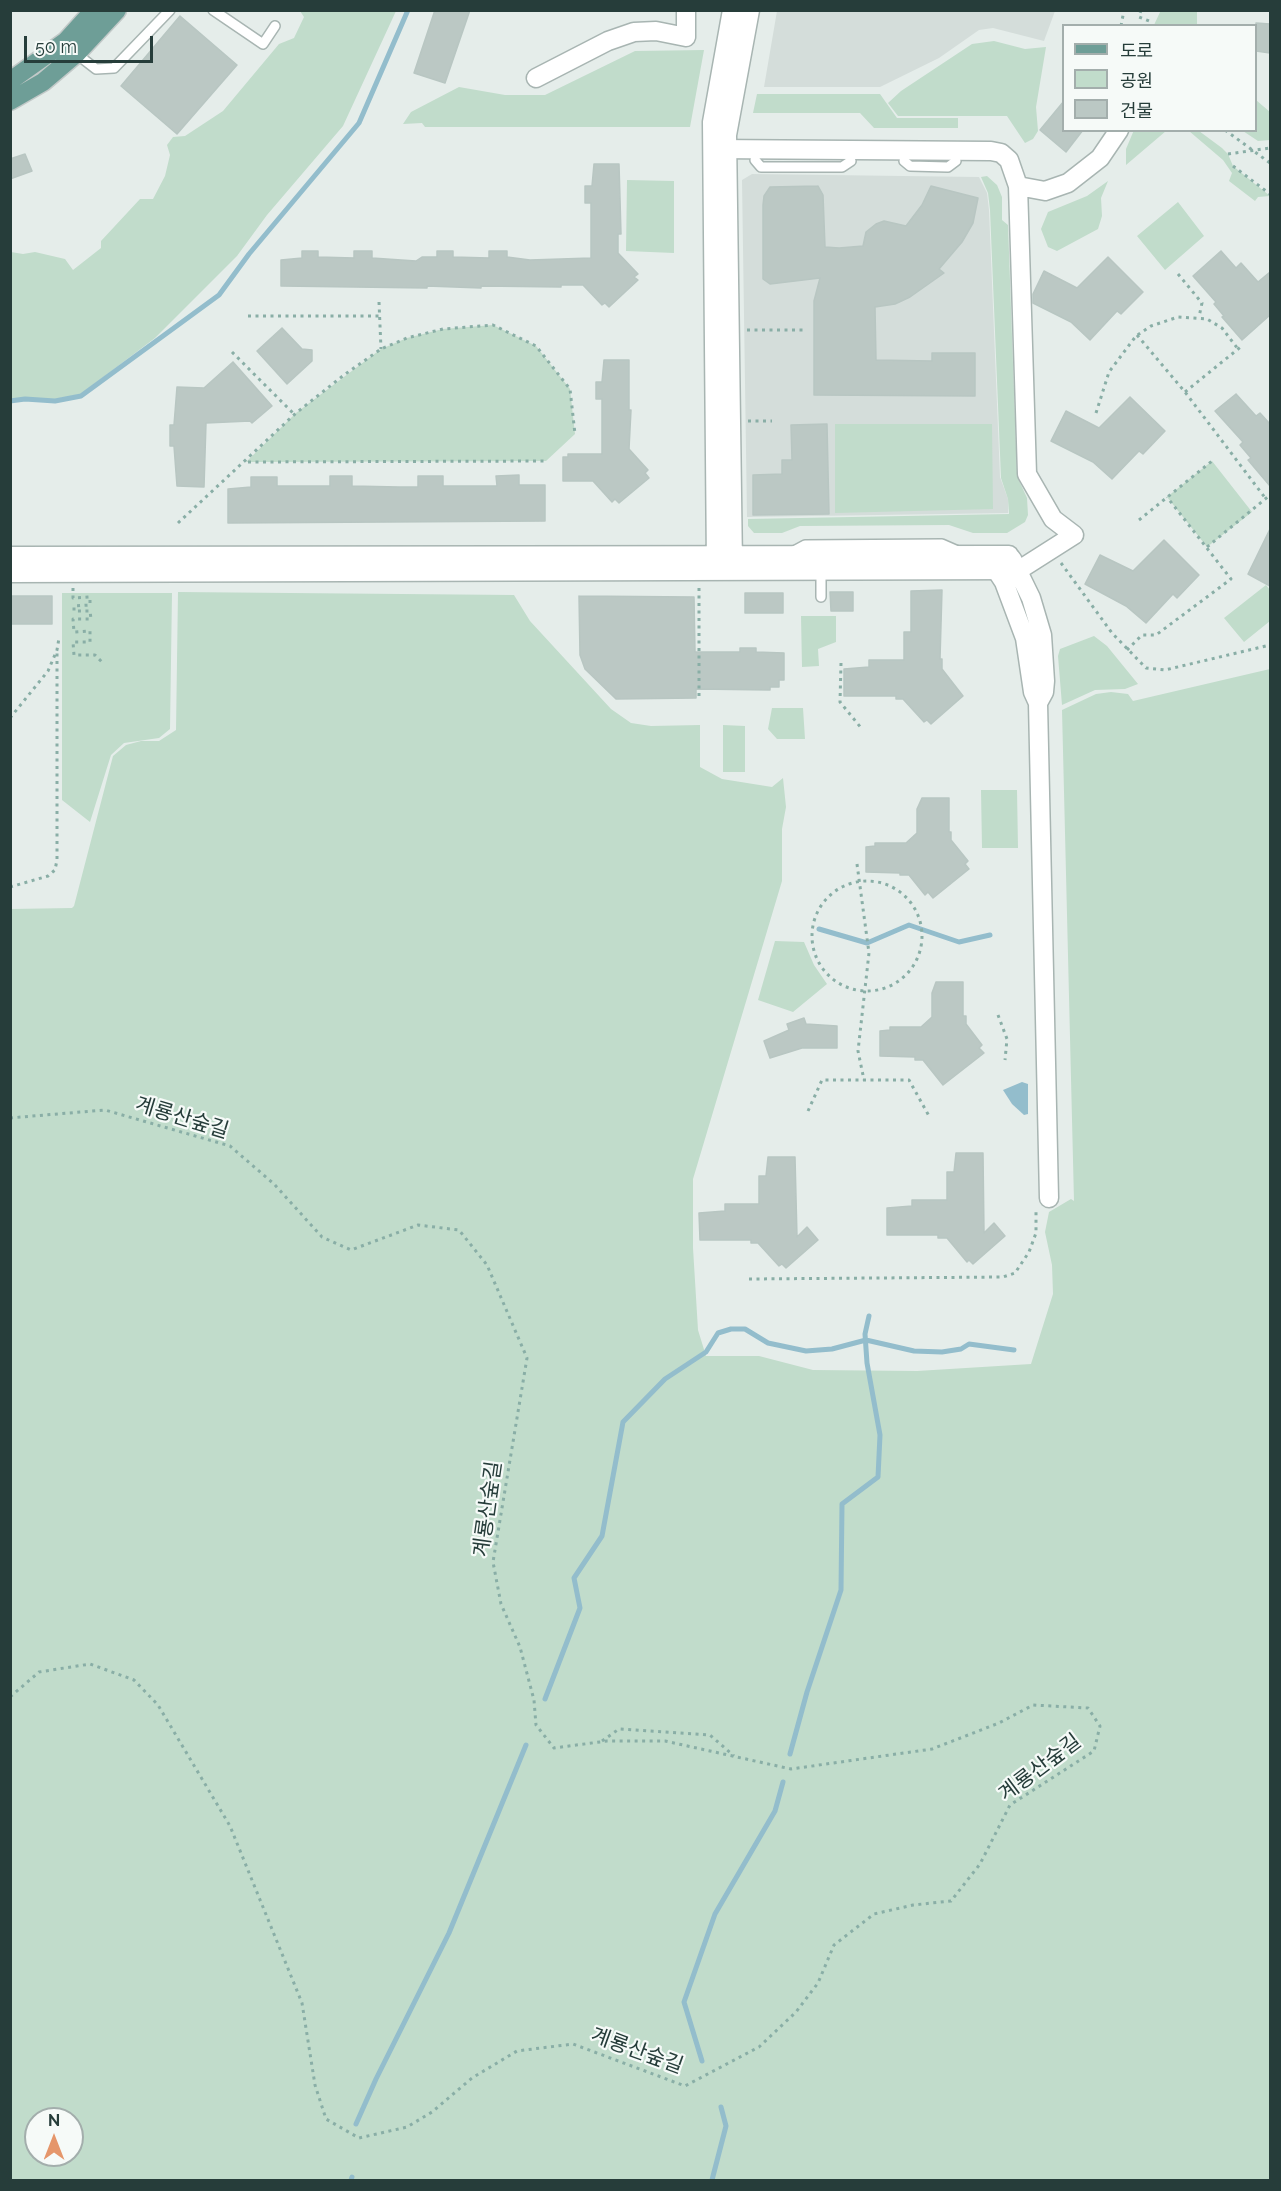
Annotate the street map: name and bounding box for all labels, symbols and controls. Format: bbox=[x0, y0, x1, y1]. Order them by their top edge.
scale bar bbox=[27, 24, 156, 62]
legend bbox=[1062, 24, 1257, 132]
text: 50 m bbox=[35, 36, 77, 57]
text: 도로 bbox=[1120, 40, 1153, 61]
text: 공원 bbox=[1120, 70, 1153, 91]
text: 건물 bbox=[1120, 100, 1153, 121]
street label: 계룡산숲길 bbox=[132, 1092, 232, 1144]
street label: 계룡산숲길 bbox=[469, 1459, 507, 1559]
street label: 계룡산숲길 bbox=[994, 1729, 1086, 1807]
street label: 계룡산숲길 bbox=[587, 2023, 687, 2079]
north arrow bbox=[24, 2107, 84, 2167]
text: N bbox=[48, 2111, 60, 2130]

